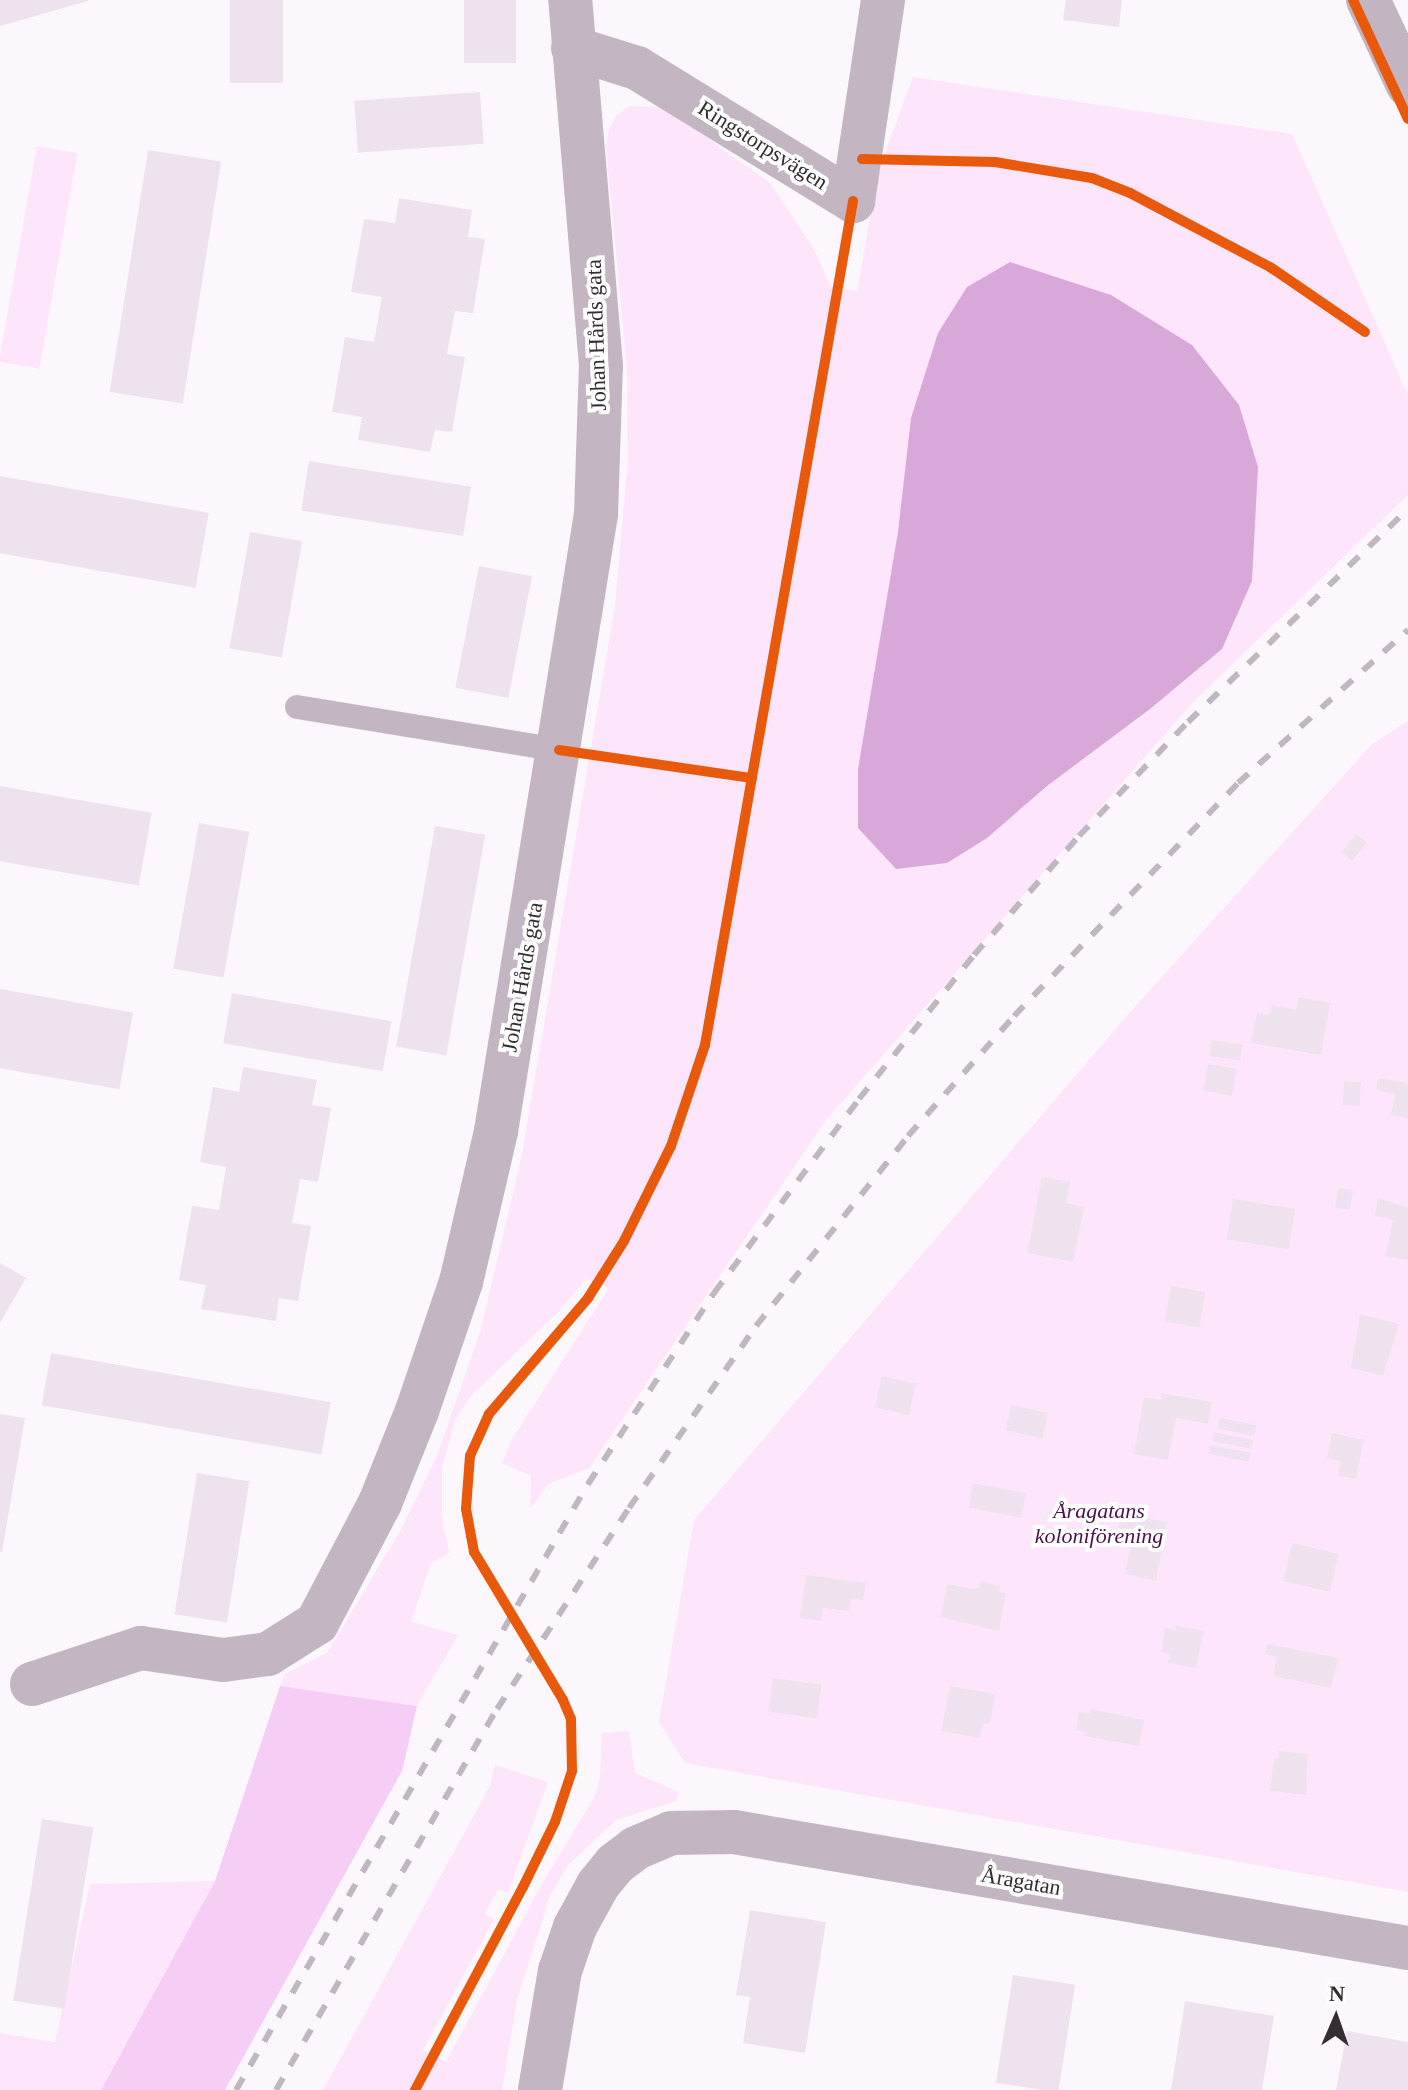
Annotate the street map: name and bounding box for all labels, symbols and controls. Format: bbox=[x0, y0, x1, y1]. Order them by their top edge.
street label: Ringstorpsvägen bbox=[693, 95, 833, 195]
street label: Johan Hårds gata bbox=[580, 259, 612, 411]
street label: Johan Hårds gata bbox=[496, 900, 548, 1054]
park label: Åragatans koloniförening bbox=[1035, 1497, 1163, 1548]
street label: Åragatan bbox=[979, 1861, 1063, 1901]
north arrow bbox=[1296, 1978, 1376, 2058]
text: N bbox=[1328, 1981, 1345, 2006]

